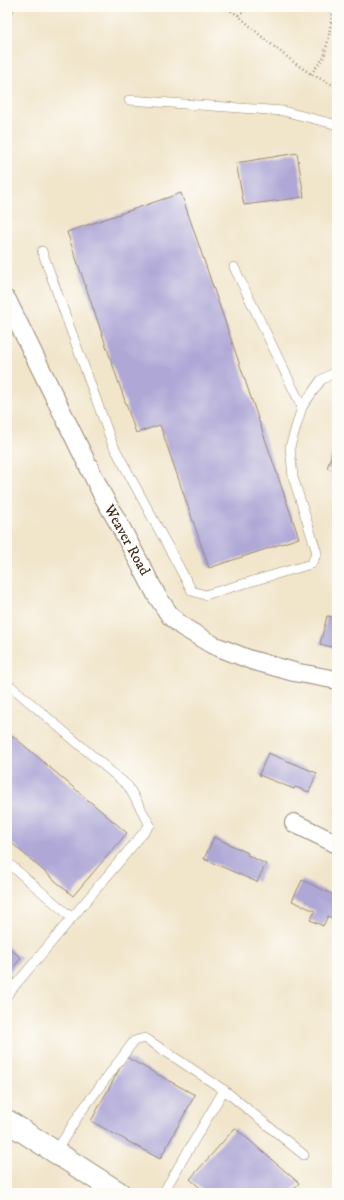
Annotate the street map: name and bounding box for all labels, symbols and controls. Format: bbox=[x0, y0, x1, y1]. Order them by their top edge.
street label: Weaver Road bbox=[99, 500, 155, 579]

